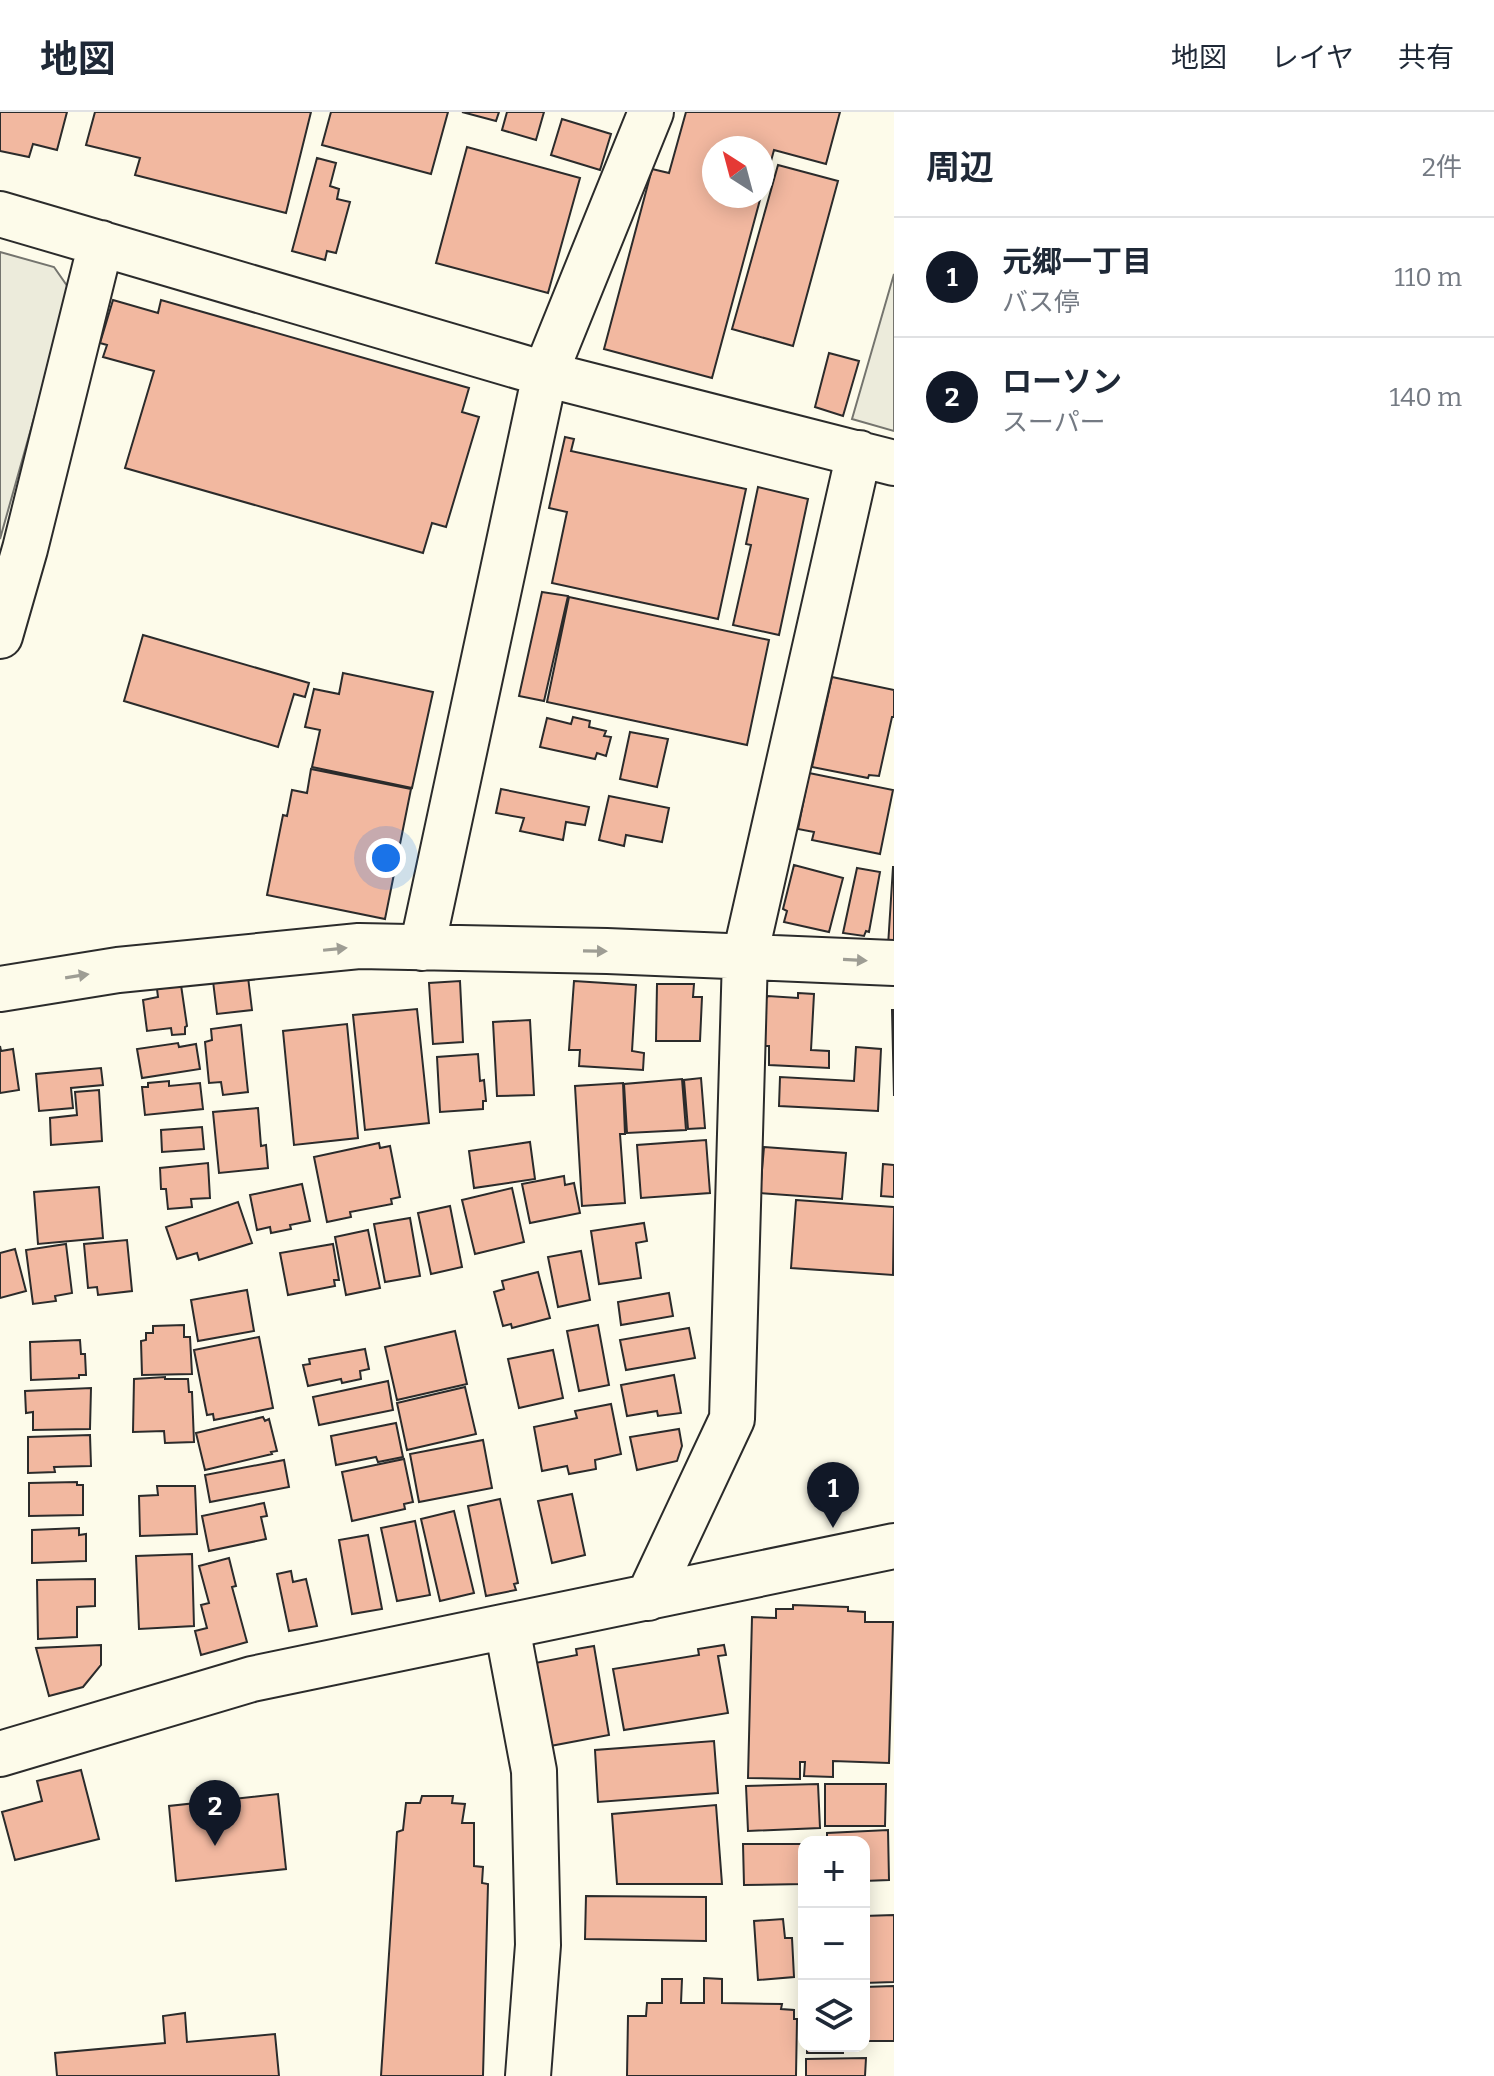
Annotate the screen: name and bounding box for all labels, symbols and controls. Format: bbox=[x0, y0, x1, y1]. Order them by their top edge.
text: 地図 bbox=[40, 36, 116, 82]
text: 地図 bbox=[1171, 41, 1227, 74]
text: レイヤ bbox=[1271, 41, 1354, 74]
text: 共有 bbox=[1398, 41, 1454, 74]
north arrow bbox=[702, 136, 774, 208]
text: 周辺 bbox=[926, 147, 994, 188]
text: 2件 bbox=[1422, 152, 1462, 183]
text: 元郷一丁目 bbox=[1002, 244, 1152, 280]
text: 1 bbox=[946, 262, 958, 293]
text: 110 m bbox=[1394, 262, 1462, 293]
text: バス停 bbox=[1002, 287, 1080, 318]
text: ローソン bbox=[1002, 364, 1122, 400]
text: 2 bbox=[945, 382, 959, 413]
text: 140 m bbox=[1390, 382, 1462, 413]
text: スーパー bbox=[1002, 407, 1106, 438]
your location bbox=[366, 838, 406, 878]
one-way arrow bbox=[323, 942, 348, 955]
one-way arrow bbox=[583, 945, 608, 957]
one-way arrow bbox=[843, 954, 868, 967]
one-way arrow bbox=[65, 970, 90, 982]
pin: 1 bbox=[807, 1462, 859, 1528]
pin: 2 bbox=[189, 1780, 241, 1846]
map controls bbox=[798, 1836, 870, 2052]
button: + bbox=[798, 1836, 870, 1908]
button: − bbox=[798, 1908, 870, 1980]
button: layers bbox=[798, 1980, 870, 2052]

